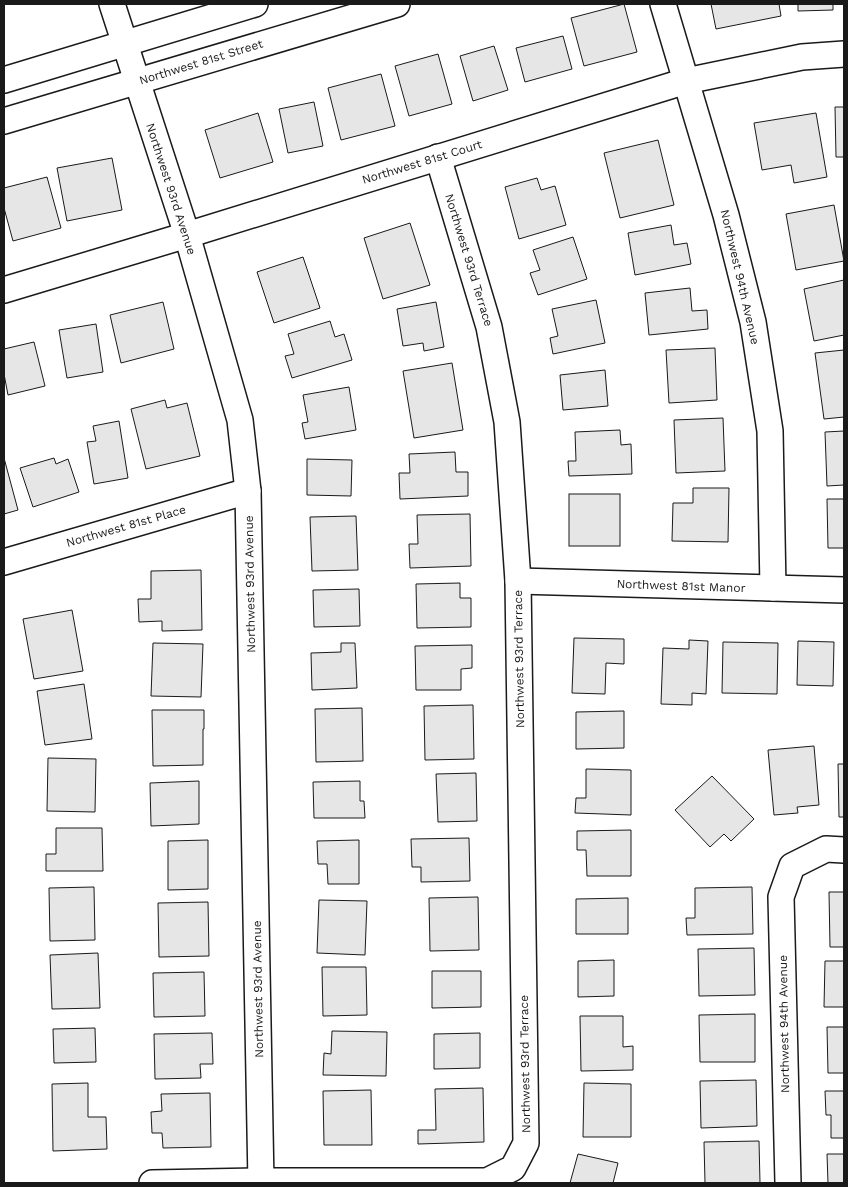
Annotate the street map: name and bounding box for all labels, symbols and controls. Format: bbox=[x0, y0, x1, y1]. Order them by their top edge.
street label: Northwest 81st Street bbox=[137, 36, 265, 88]
street label: Northwest 93rd Avenue bbox=[143, 121, 199, 257]
street label: Northwest 81st Court bbox=[360, 137, 484, 187]
street label: Northwest 93rd Terrace bbox=[442, 192, 496, 328]
street label: Northwest 94th Avenue bbox=[718, 208, 762, 346]
street label: Northwest 81st Place bbox=[64, 502, 188, 550]
street label: Northwest 93rd Avenue bbox=[242, 515, 258, 653]
street label: Northwest 81st Manor bbox=[616, 577, 746, 595]
street label: Northwest 93rd Terrace bbox=[511, 590, 527, 728]
street label: Northwest 93rd Avenue bbox=[250, 920, 266, 1058]
street label: Northwest 94th Avenue bbox=[776, 955, 792, 1093]
street label: Northwest 93rd Terrace bbox=[517, 995, 533, 1133]

